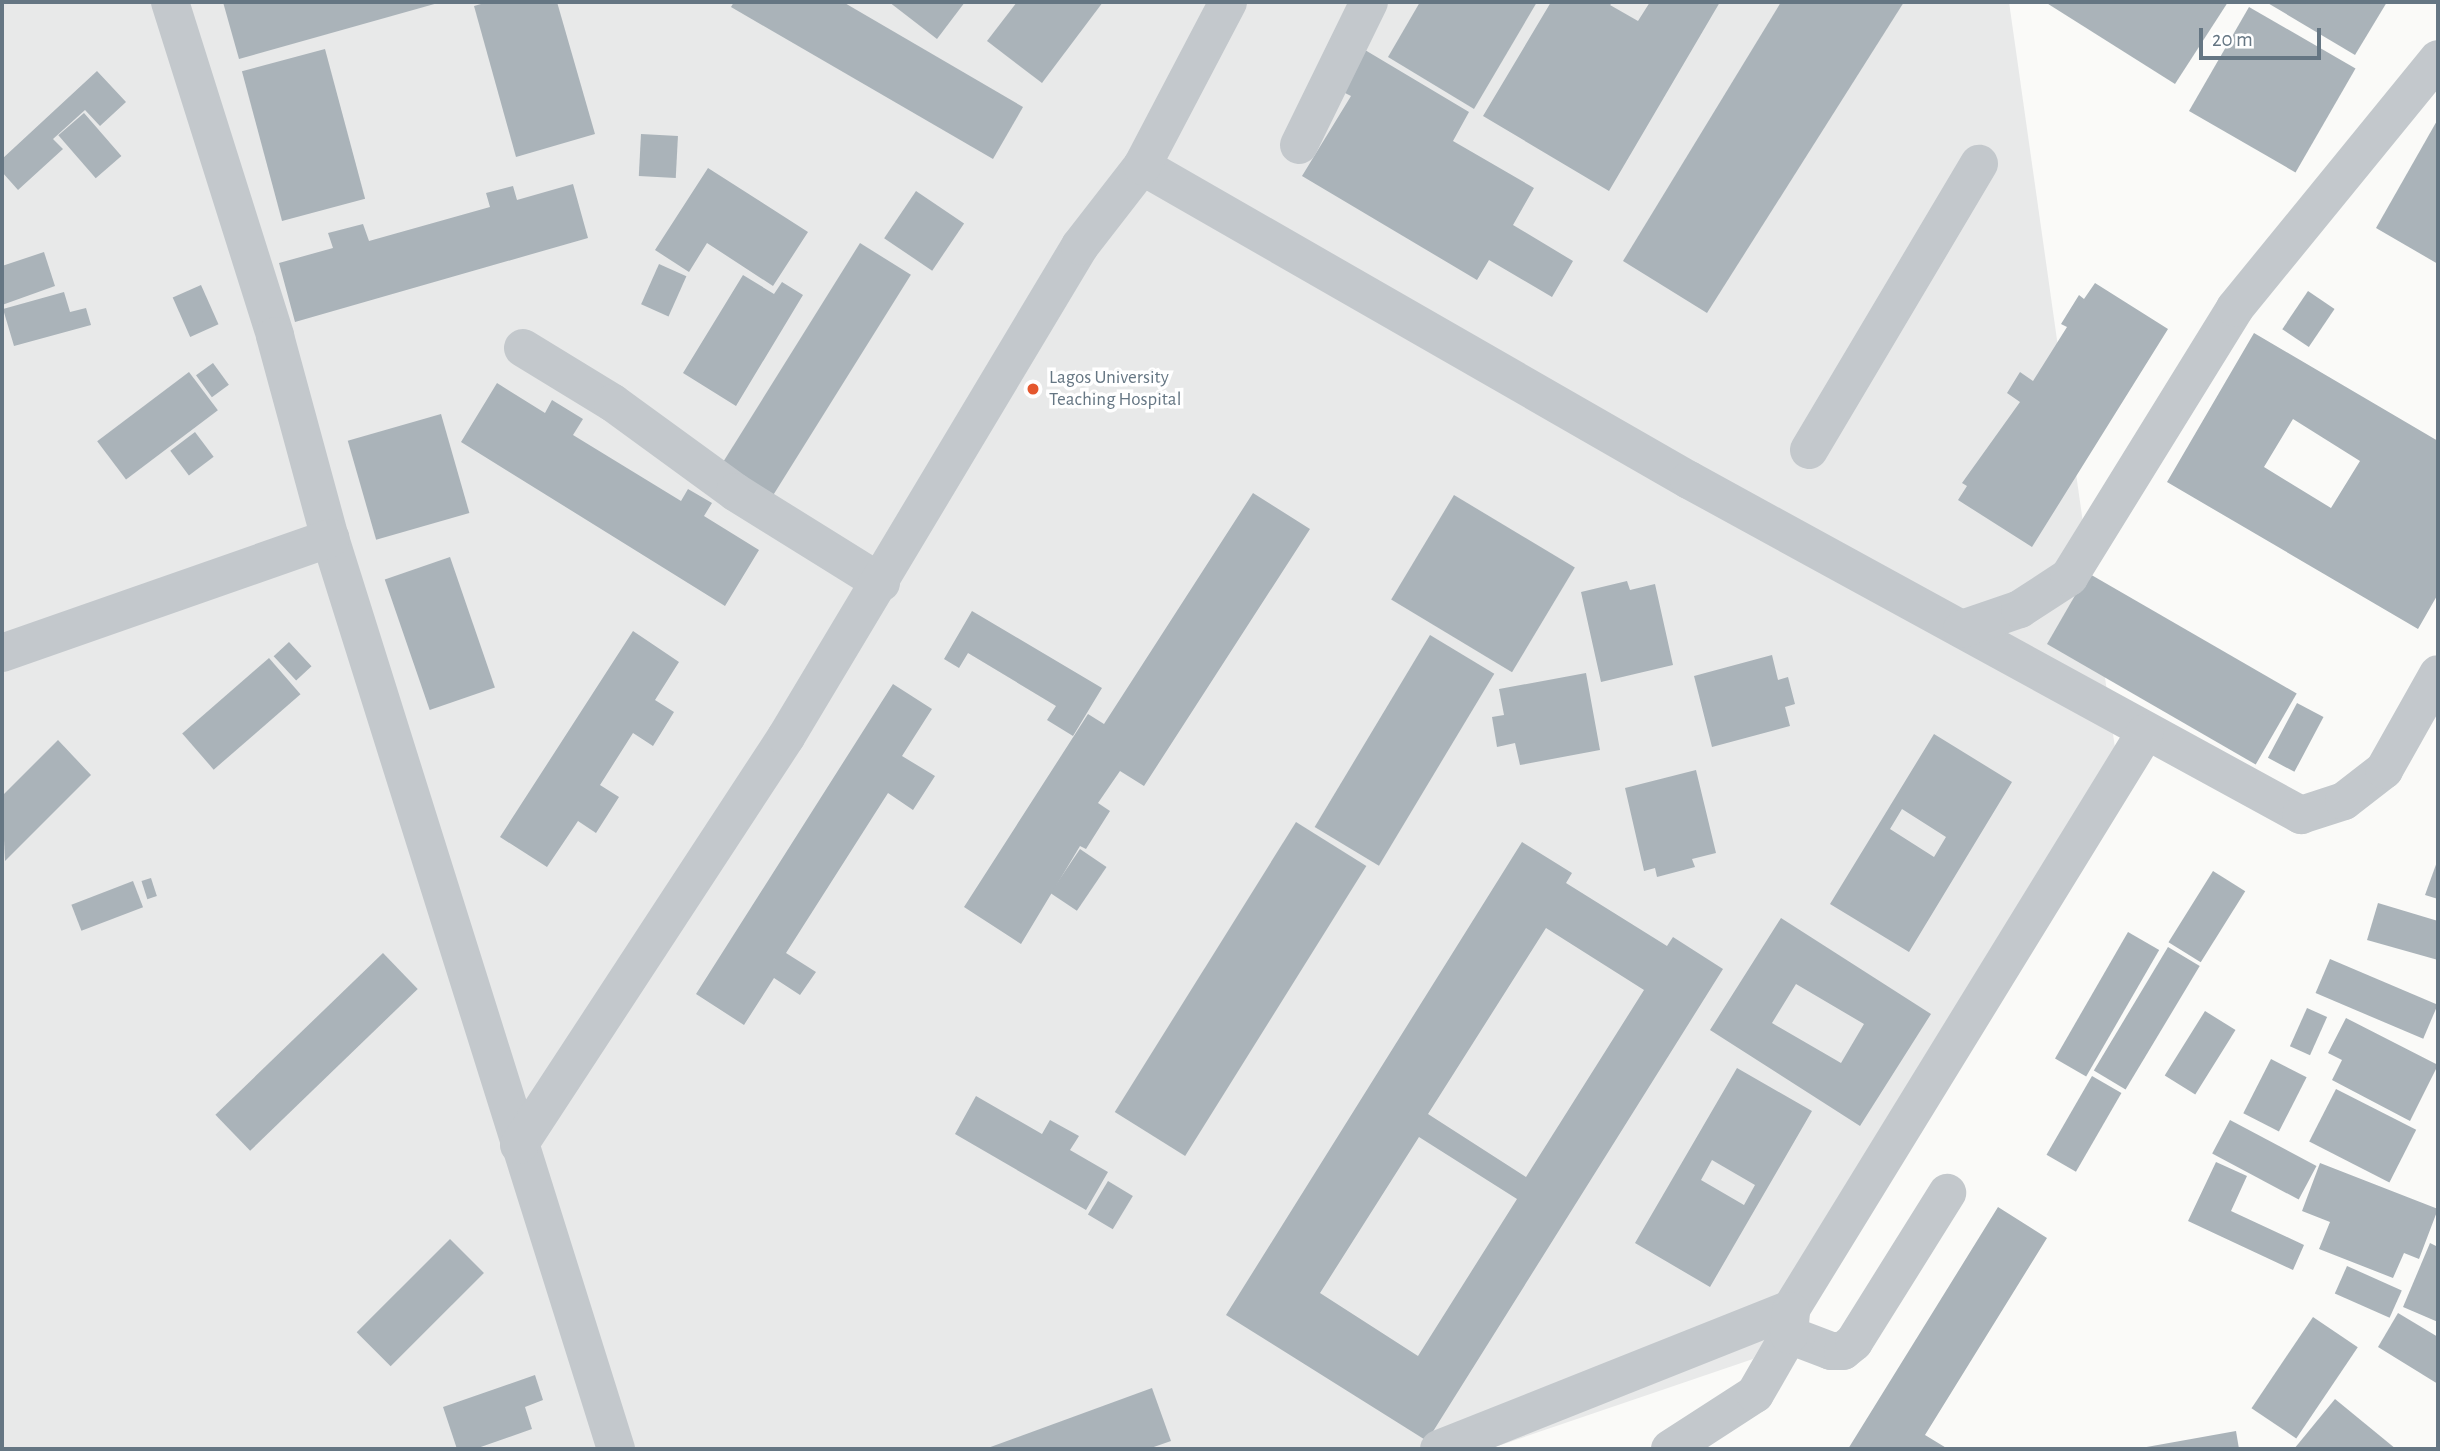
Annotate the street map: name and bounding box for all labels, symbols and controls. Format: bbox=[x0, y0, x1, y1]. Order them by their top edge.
scale bar bbox=[2202, 14, 2324, 58]
text: 20 m bbox=[2212, 29, 2253, 50]
place label: Lagos University Teaching Hospital bbox=[1049, 367, 1181, 411]
marker: Lagos University Teaching Hospital bbox=[1023, 379, 1043, 399]

